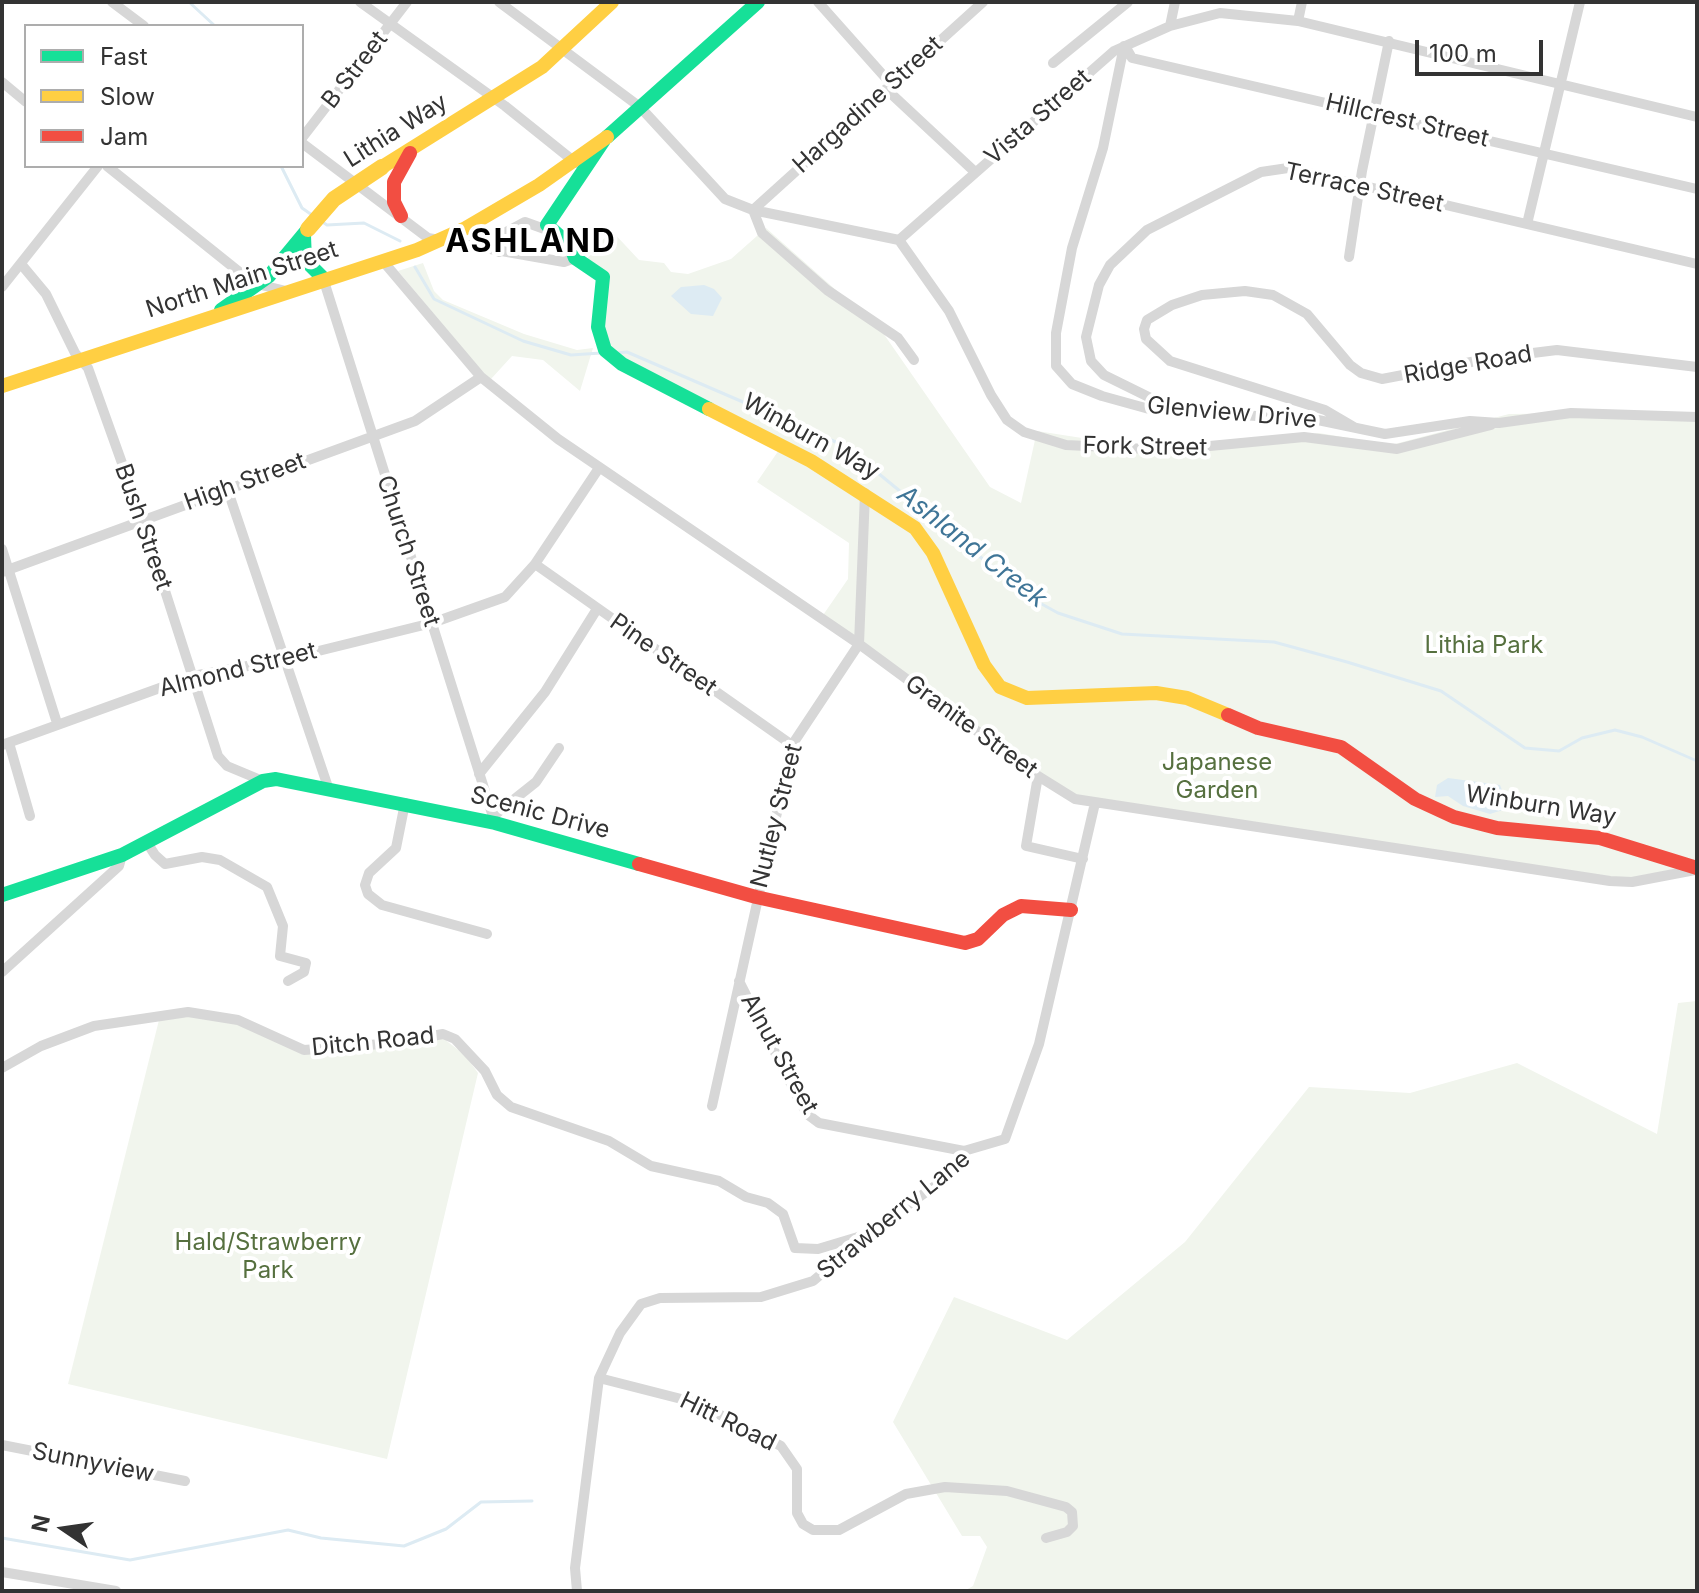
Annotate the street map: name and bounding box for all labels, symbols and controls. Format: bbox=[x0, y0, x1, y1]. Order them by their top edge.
legend bbox=[24, 24, 304, 168]
scale bar bbox=[1419, 24, 1547, 74]
street label: B Street bbox=[316, 26, 394, 114]
street label: Hargadine Street bbox=[787, 30, 949, 180]
text: 100 m bbox=[1429, 39, 1497, 68]
text: Fast bbox=[100, 42, 148, 71]
street label: Vista Street bbox=[979, 63, 1097, 171]
text: Slow bbox=[100, 82, 155, 111]
street label: Lithia Way bbox=[339, 88, 453, 174]
street label: Hillcrest Street bbox=[1323, 88, 1491, 154]
text: Jam bbox=[100, 122, 148, 151]
street label: Terrace Street bbox=[1282, 157, 1446, 219]
district label: ASHLAND bbox=[445, 223, 617, 261]
street label: North Main Street bbox=[142, 235, 342, 325]
street label: Ridge Road bbox=[1402, 340, 1534, 390]
street label: Winburn Way bbox=[738, 388, 884, 486]
street label: Glenview Drive bbox=[1146, 391, 1318, 435]
street label: Fork Street bbox=[1082, 432, 1208, 462]
street label: High Street bbox=[180, 447, 310, 517]
street label: Bush Street bbox=[108, 460, 178, 594]
street label: Church Street bbox=[370, 472, 446, 630]
water label: Ashland Creek bbox=[891, 479, 1053, 615]
street label: Pine Street bbox=[604, 608, 722, 702]
park label: Lithia Park bbox=[1425, 632, 1543, 660]
street label: Almond Street bbox=[156, 637, 320, 703]
street label: Granite Street bbox=[899, 669, 1043, 785]
street label: Nutley Street bbox=[745, 741, 809, 891]
park label: Japanese Garden bbox=[1162, 749, 1272, 805]
street label: Winburn Way bbox=[1464, 780, 1618, 832]
street label: Scenic Drive bbox=[467, 781, 613, 845]
street label: Alnut Street bbox=[734, 989, 824, 1119]
street label: Ditch Road bbox=[310, 1021, 436, 1063]
street label: Strawberry Lane bbox=[812, 1145, 976, 1285]
park label: Hald/Strawberry Park bbox=[175, 1229, 361, 1285]
street label: Hitt Road bbox=[675, 1386, 781, 1458]
street label: Sunnyview bbox=[30, 1437, 156, 1489]
north arrow bbox=[24, 1489, 104, 1569]
text: N bbox=[26, 1513, 55, 1535]

